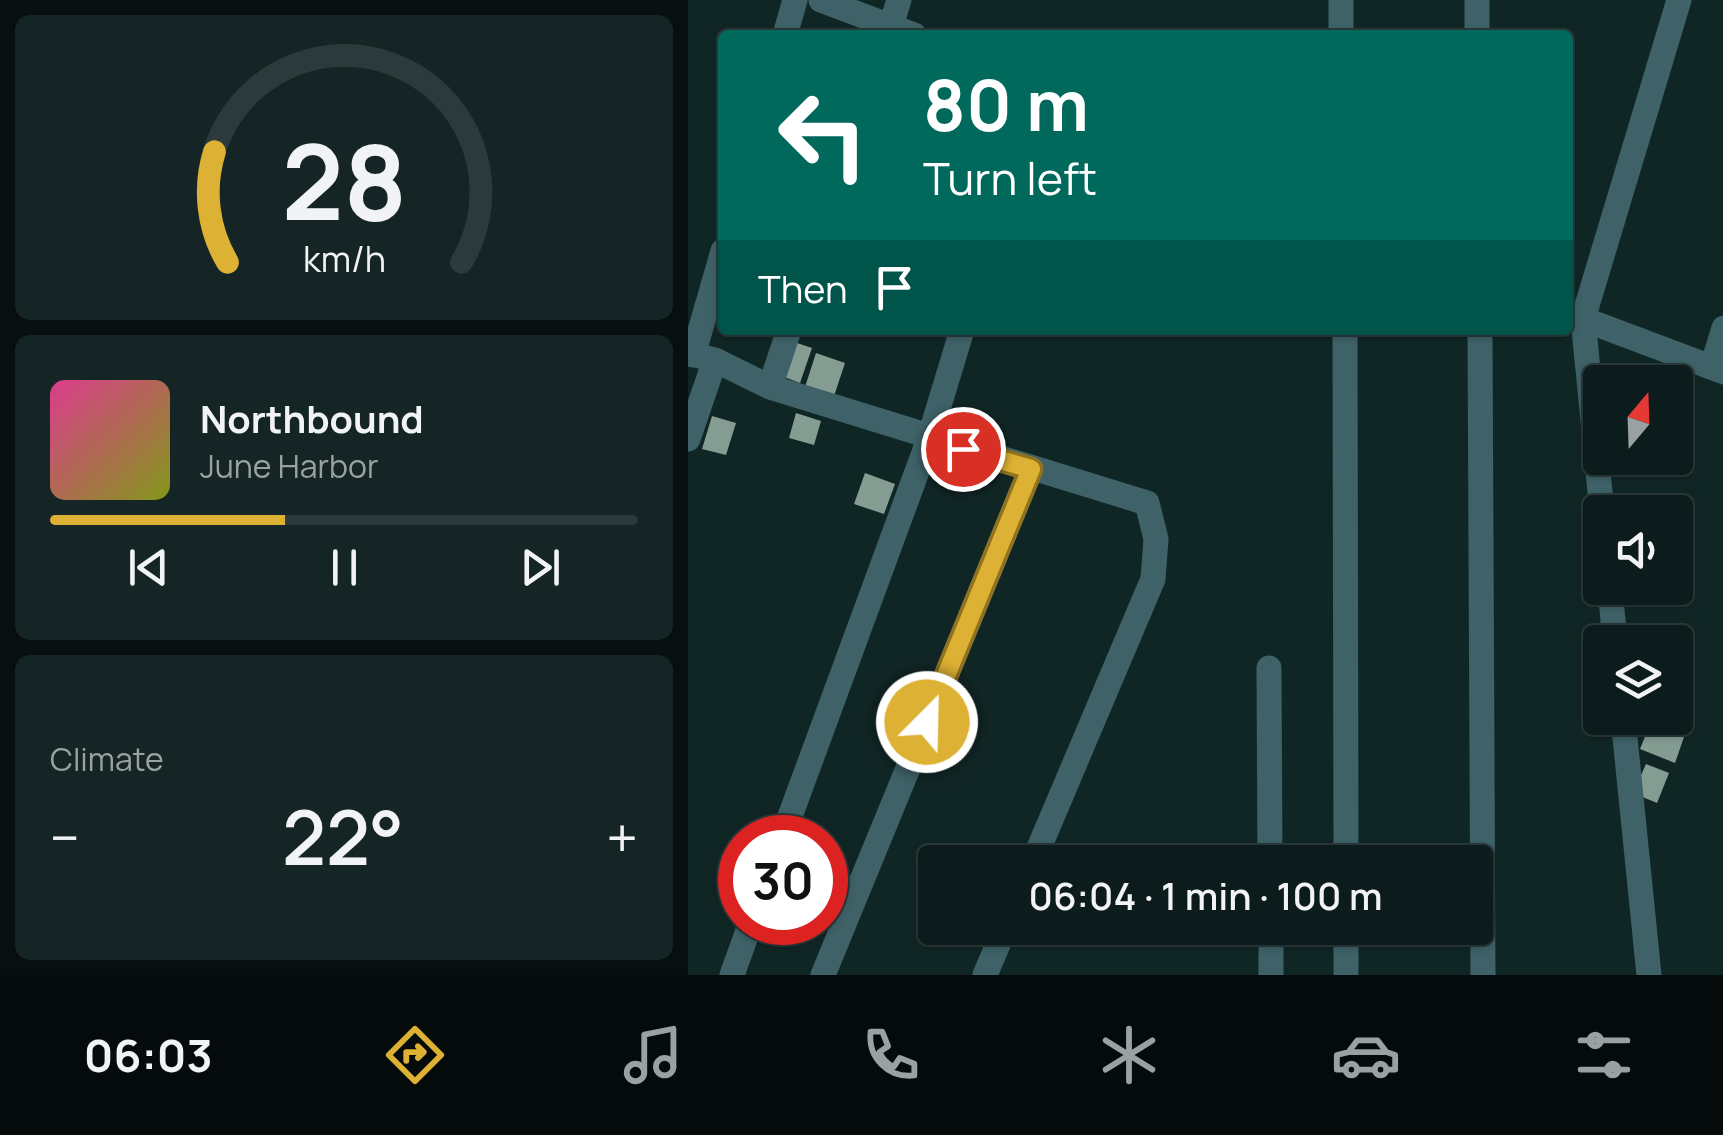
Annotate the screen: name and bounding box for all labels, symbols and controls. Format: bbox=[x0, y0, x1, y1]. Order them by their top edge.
text: 80 m bbox=[923, 56, 1089, 152]
icon: left bbox=[758, 70, 888, 200]
text: 28 bbox=[281, 109, 407, 251]
text: Turn left bbox=[923, 147, 1097, 209]
text: km/h bbox=[302, 234, 386, 283]
icon: arrive bbox=[867, 260, 922, 315]
text: Then bbox=[758, 262, 847, 314]
north arrow bbox=[1583, 365, 1693, 475]
map controls bbox=[1583, 365, 1693, 735]
text: Northbound bbox=[200, 392, 424, 444]
pin bbox=[921, 407, 1006, 492]
icon: arrive bbox=[936, 422, 991, 477]
text: June Harbor bbox=[200, 444, 378, 488]
button: sound bbox=[1583, 495, 1693, 605]
icon: previous bbox=[121, 540, 176, 595]
icon: pause bbox=[317, 540, 372, 595]
icon: next bbox=[513, 540, 568, 595]
button: layers bbox=[1583, 625, 1693, 735]
position arrow bbox=[875, 670, 979, 774]
text: Climate bbox=[50, 737, 164, 781]
text: 22° bbox=[282, 785, 404, 888]
text: − bbox=[50, 799, 80, 875]
text: + bbox=[606, 799, 638, 875]
speed limit sign: 30 bbox=[718, 815, 848, 945]
text: 06:04 · 1 min · 100 m bbox=[1029, 869, 1382, 921]
icon: directions bbox=[380, 1020, 450, 1090]
icon: music bbox=[618, 1020, 688, 1090]
icon: phone bbox=[856, 1020, 926, 1090]
icon: climate bbox=[1094, 1020, 1164, 1090]
icon: car bbox=[1331, 1020, 1401, 1090]
icon: filters bbox=[1569, 1020, 1639, 1090]
text: 06:03 bbox=[84, 1024, 213, 1086]

